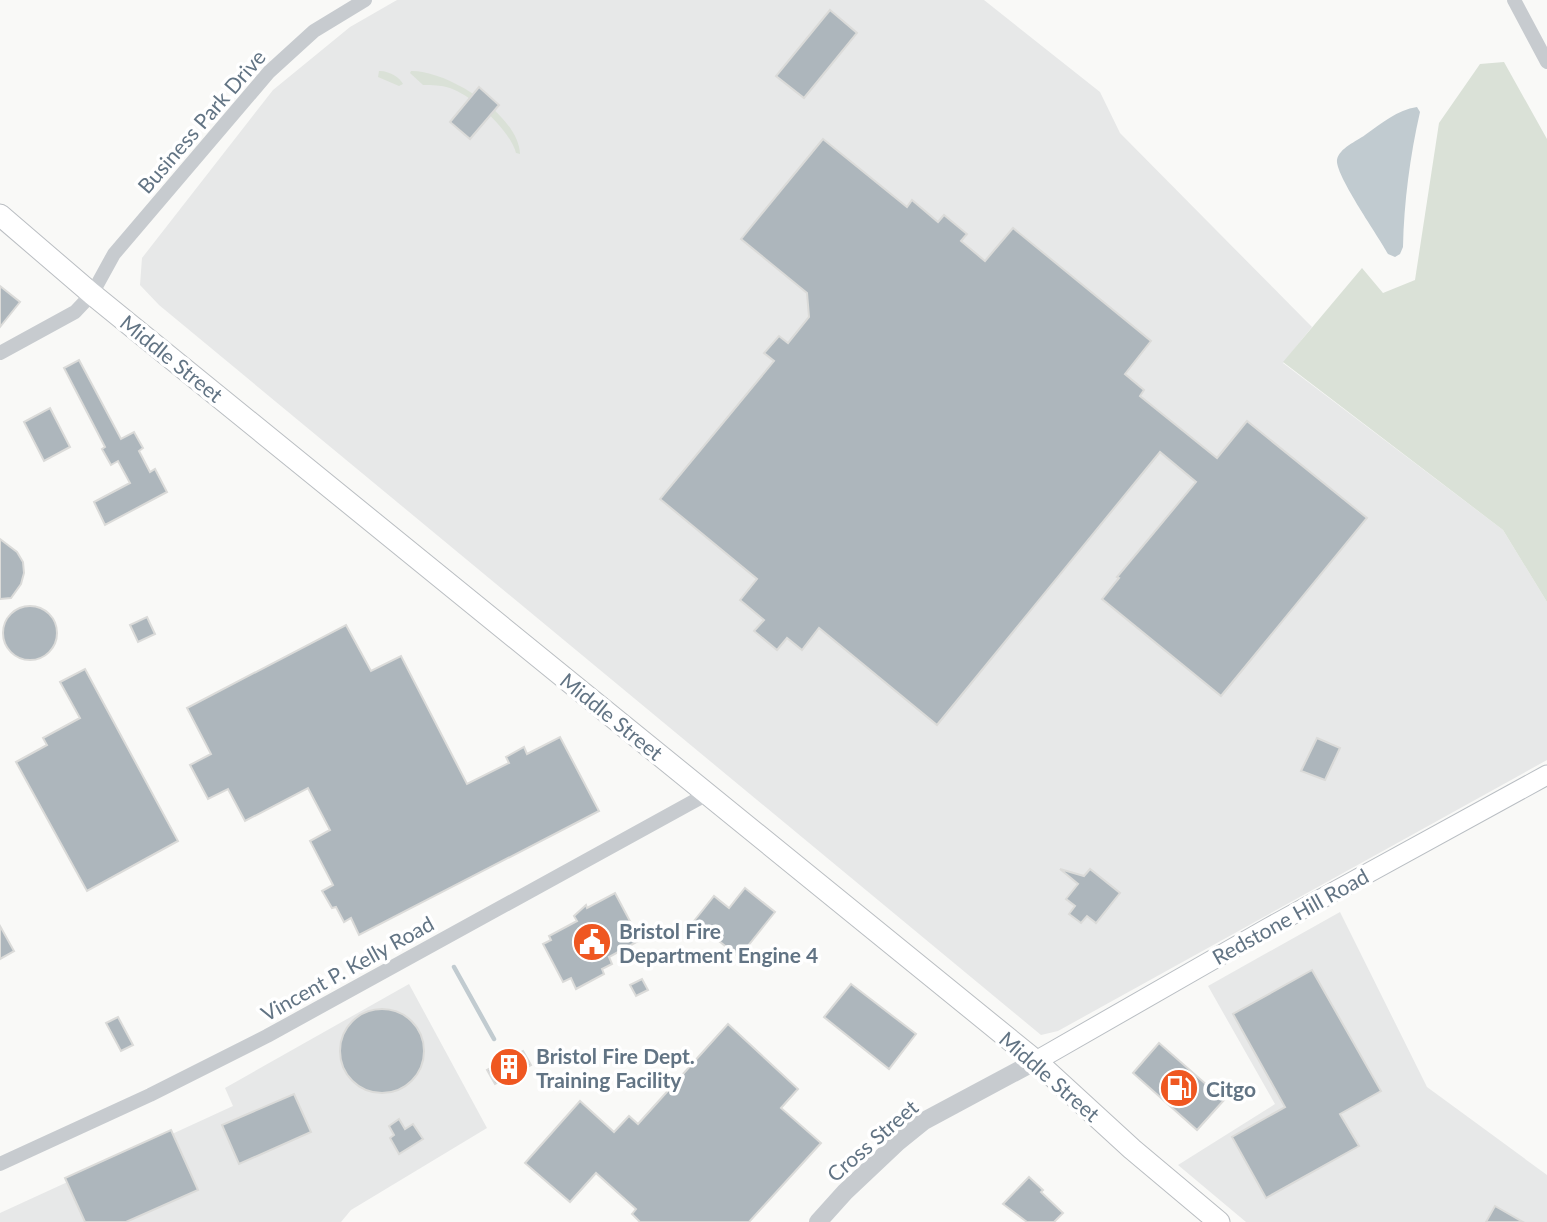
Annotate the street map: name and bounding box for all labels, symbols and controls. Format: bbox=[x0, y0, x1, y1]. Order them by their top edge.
street label: Business Park Drive bbox=[132, 44, 270, 198]
street label: Middle Street bbox=[116, 309, 229, 407]
street label: Middle Street bbox=[556, 667, 669, 765]
street label: Redstone Hill Road bbox=[1208, 863, 1372, 969]
street label: Vincent P. Kelly Road bbox=[256, 910, 438, 1026]
place label: Bristol Fire Department Engine 4 bbox=[619, 918, 818, 967]
public building icon: Bristol Fire Department Engine 4 bbox=[571, 921, 613, 963]
street label: Middle Street bbox=[995, 1026, 1106, 1127]
place label: Bristol Fire Dept. Training Facility bbox=[536, 1043, 695, 1092]
building icon: Bristol Fire Dept. Training Facility bbox=[488, 1046, 530, 1088]
fuel station icon: Citgo bbox=[1158, 1067, 1200, 1109]
place label: Citgo bbox=[1206, 1076, 1256, 1101]
street label: Cross Street bbox=[822, 1094, 923, 1186]

